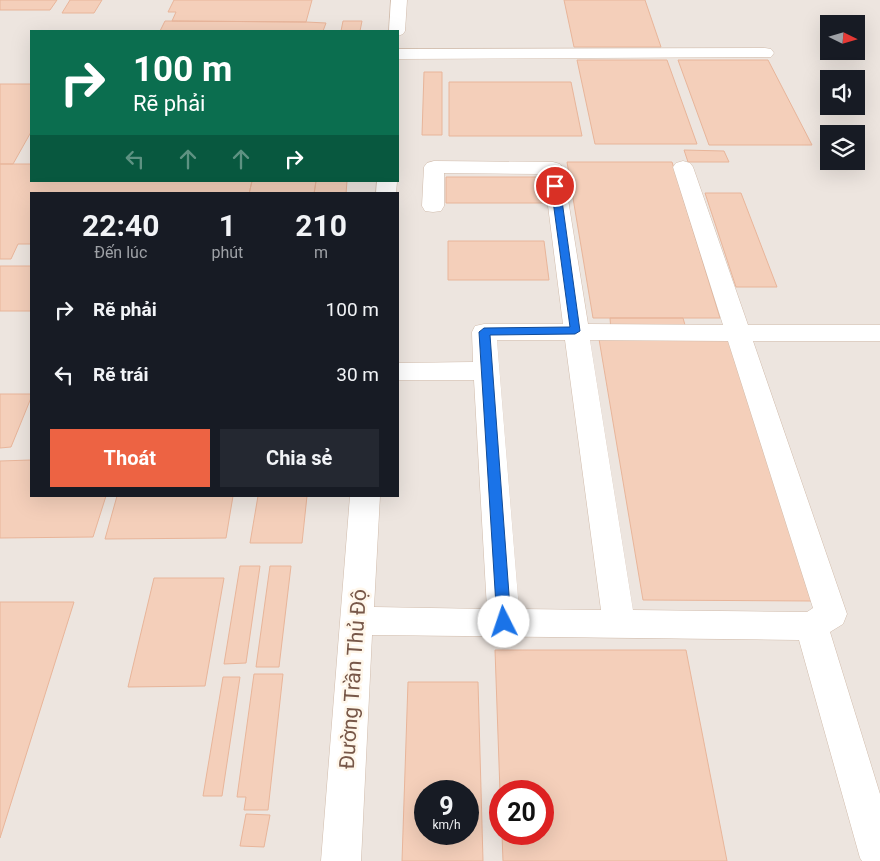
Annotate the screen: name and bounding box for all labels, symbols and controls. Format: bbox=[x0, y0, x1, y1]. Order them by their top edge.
north arrow bbox=[820, 15, 865, 60]
map controls bbox=[820, 15, 865, 170]
text: 100 m bbox=[133, 49, 232, 90]
icon: right bbox=[50, 50, 115, 115]
button: sound bbox=[820, 70, 865, 115]
text: Rẽ phải bbox=[133, 91, 205, 116]
button: layers bbox=[820, 125, 865, 170]
icon: left bbox=[121, 145, 149, 173]
icon: ahead bbox=[174, 145, 202, 173]
icon: ahead bbox=[227, 145, 255, 173]
icon: right bbox=[280, 145, 308, 173]
pin bbox=[534, 165, 576, 207]
icon: arrive bbox=[541, 172, 569, 200]
text: 22:40 bbox=[82, 208, 159, 243]
text: 1 bbox=[219, 208, 236, 243]
text: 210 bbox=[295, 208, 347, 243]
text: Đến lúc bbox=[94, 243, 147, 262]
text: phút bbox=[211, 243, 243, 262]
text: m bbox=[314, 243, 328, 262]
icon: right bbox=[50, 296, 78, 324]
text: Rẽ phải bbox=[93, 298, 157, 321]
text: 100 m bbox=[326, 298, 379, 321]
icon: left bbox=[50, 361, 78, 389]
text: Rẽ trái bbox=[93, 363, 148, 386]
text: 30 m bbox=[336, 363, 379, 386]
button: Thoát bbox=[50, 429, 210, 487]
button: Chia sẻ bbox=[220, 429, 379, 487]
street label: Đường Trần Thủ Độ bbox=[335, 588, 371, 770]
position arrow bbox=[477, 595, 529, 647]
speed limit sign: 20 bbox=[489, 780, 554, 845]
text: 9 bbox=[439, 792, 454, 821]
text: km/h bbox=[432, 818, 461, 832]

